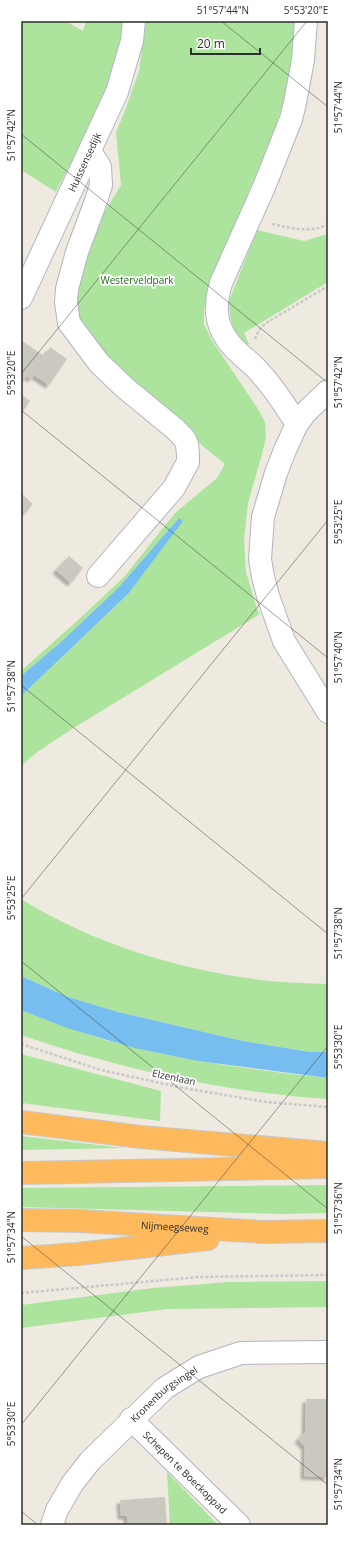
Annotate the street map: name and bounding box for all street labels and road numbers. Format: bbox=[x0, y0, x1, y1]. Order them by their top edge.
street label: Huissensedijk bbox=[64, 129, 105, 194]
street label: Elzenlaan bbox=[151, 1066, 197, 1088]
street label: Nijmeegseweg bbox=[141, 1218, 210, 1236]
street label: Kronenburgsingel bbox=[127, 1363, 200, 1425]
street label: Schepen te Boeckoppad bbox=[140, 1428, 230, 1517]

